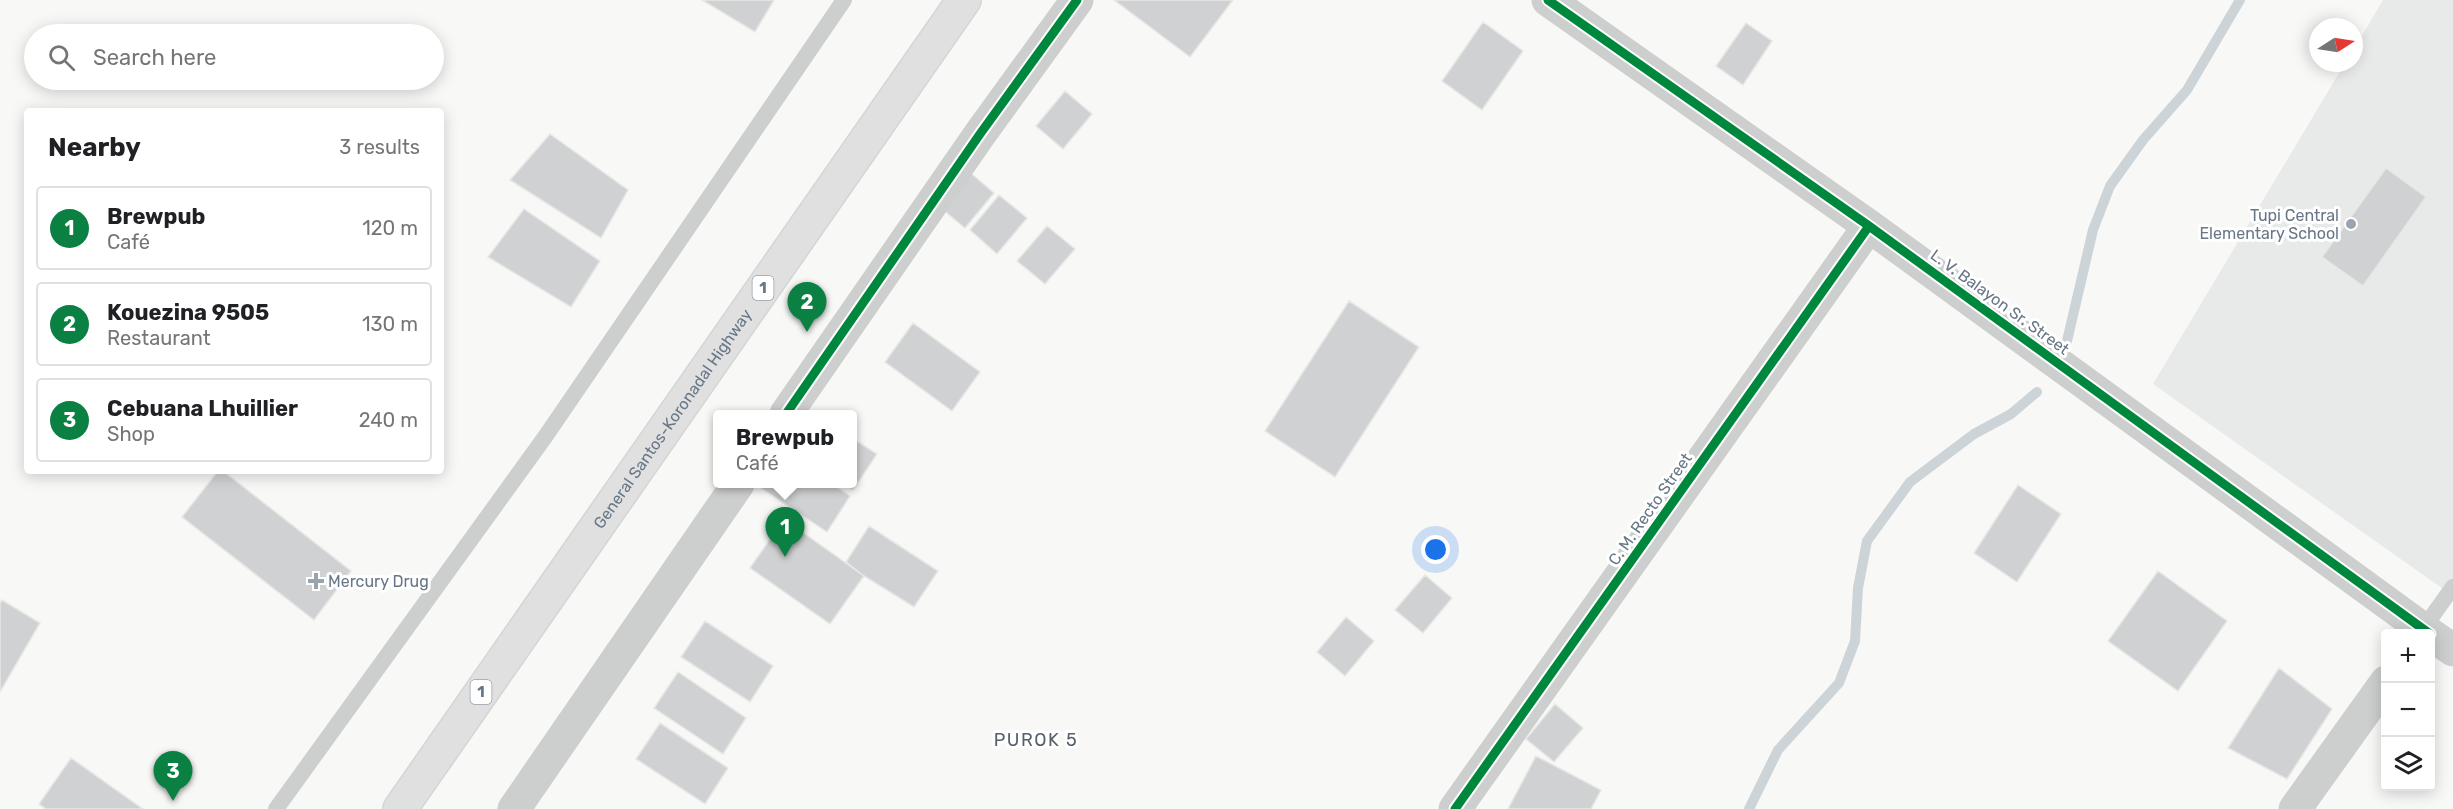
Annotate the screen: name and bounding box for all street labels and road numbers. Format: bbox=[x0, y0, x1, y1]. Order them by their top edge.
street label: L. V. Balayon Sr. Street bbox=[1927, 245, 2073, 359]
road number: 1 bbox=[752, 276, 774, 300]
street label: General Santos-Koronadal Highway bbox=[589, 305, 755, 532]
street label: C. M. Recto Street bbox=[1604, 449, 1696, 569]
road number: 1 bbox=[470, 680, 492, 704]

